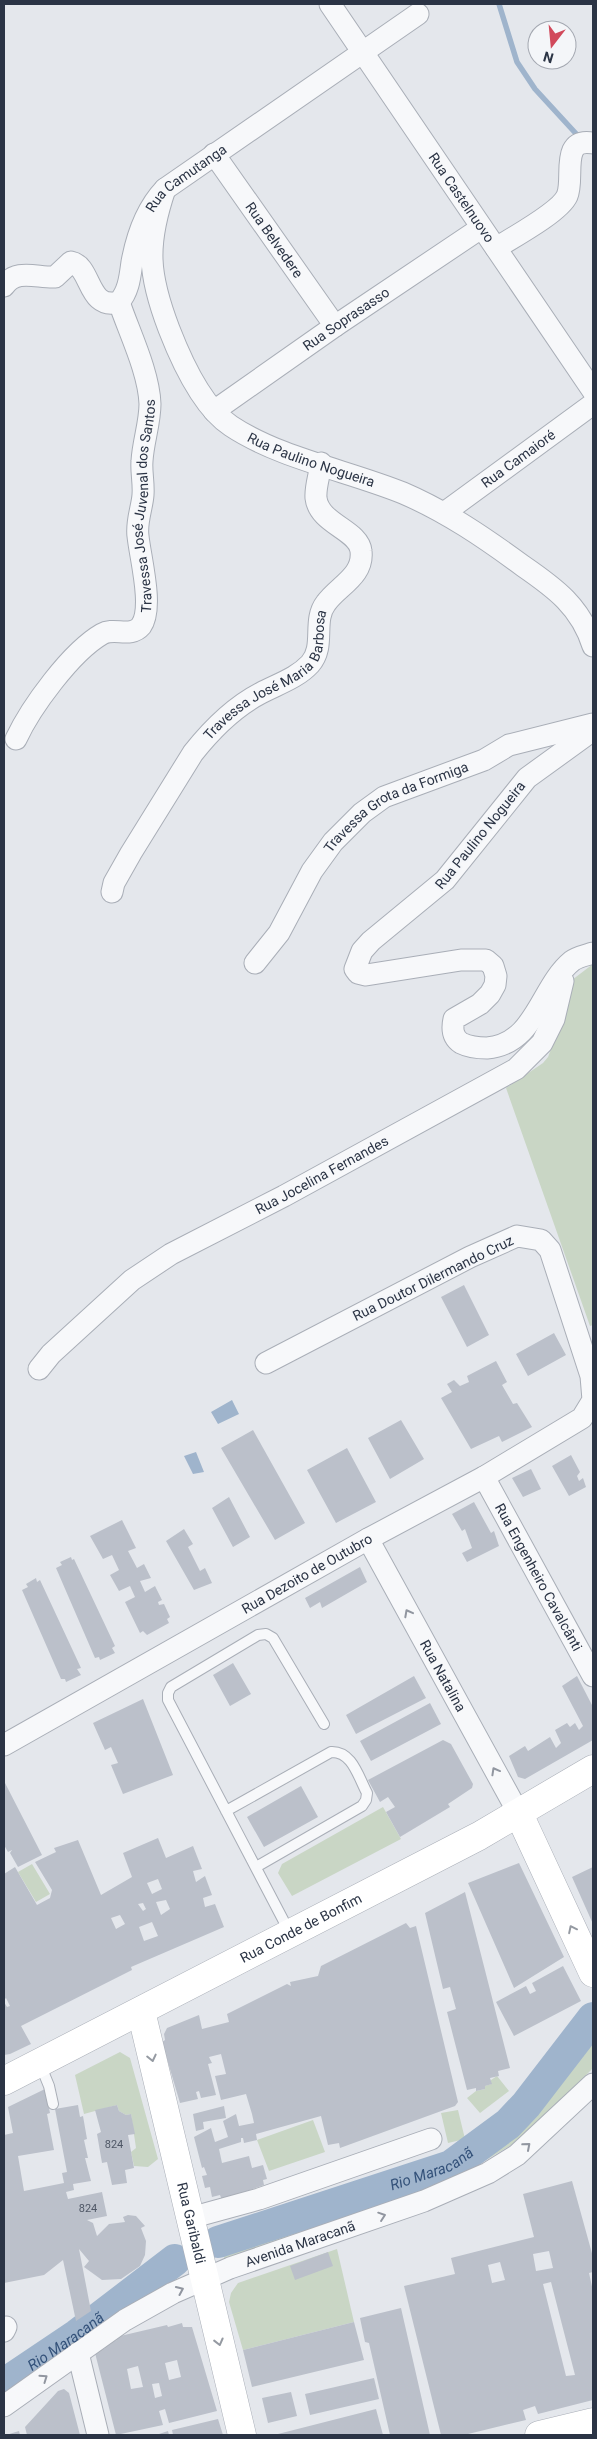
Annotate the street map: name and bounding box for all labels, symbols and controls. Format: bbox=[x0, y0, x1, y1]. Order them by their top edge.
north arrow bbox=[527, 20, 577, 70]
text: N bbox=[541, 48, 555, 67]
street label: Rua Camutanga bbox=[142, 141, 229, 215]
street label: Rua Castelnuovo bbox=[425, 150, 498, 245]
street label: Rua Belvedere bbox=[242, 199, 306, 281]
street label: Rua Soprasasso bbox=[300, 284, 392, 354]
street label: Travessa José Juvenal dos Santos bbox=[129, 399, 158, 614]
street label: Rua Camaioré bbox=[478, 426, 558, 491]
street label: Rua Paulino Nogueira bbox=[245, 429, 377, 490]
street label: Travessa José Maria Barbosa bbox=[200, 608, 329, 743]
street label: Travessa Grota da Formiga bbox=[320, 759, 471, 855]
street label: Rua Paulino Nogueira bbox=[432, 778, 528, 892]
street label: Rua Jocelina Fernandes bbox=[252, 1132, 391, 1217]
street label: Rua Doutor Dilermando Cruz bbox=[350, 1232, 516, 1324]
street label: Rua Engenheiro Cavalcânti bbox=[492, 1500, 586, 1654]
street label: Rua Dezoito de Outubro bbox=[239, 1530, 375, 1617]
one-way arrow bbox=[404, 1610, 414, 1619]
street label: Rua Natalina bbox=[417, 1637, 469, 1714]
one-way arrow bbox=[491, 1767, 501, 1776]
street label: Rua Conde de Bonfim bbox=[237, 1890, 364, 1966]
one-way arrow bbox=[568, 1925, 578, 1934]
one-way arrow bbox=[146, 2054, 157, 2063]
house number: 824 bbox=[105, 2138, 123, 2151]
one-way arrow bbox=[521, 2143, 530, 2152]
water label: Rio Maracanã bbox=[388, 2144, 477, 2194]
street label: Rua Garibaldi bbox=[174, 2181, 209, 2265]
house number: 824 bbox=[79, 2202, 97, 2215]
one-way arrow bbox=[377, 2212, 385, 2222]
street label: Avenida Maracanã bbox=[243, 2217, 357, 2270]
one-way arrow bbox=[175, 2285, 184, 2296]
water label: Rio Maracanã bbox=[24, 2309, 108, 2375]
one-way arrow bbox=[213, 2338, 224, 2347]
one-way arrow bbox=[38, 2375, 47, 2384]

